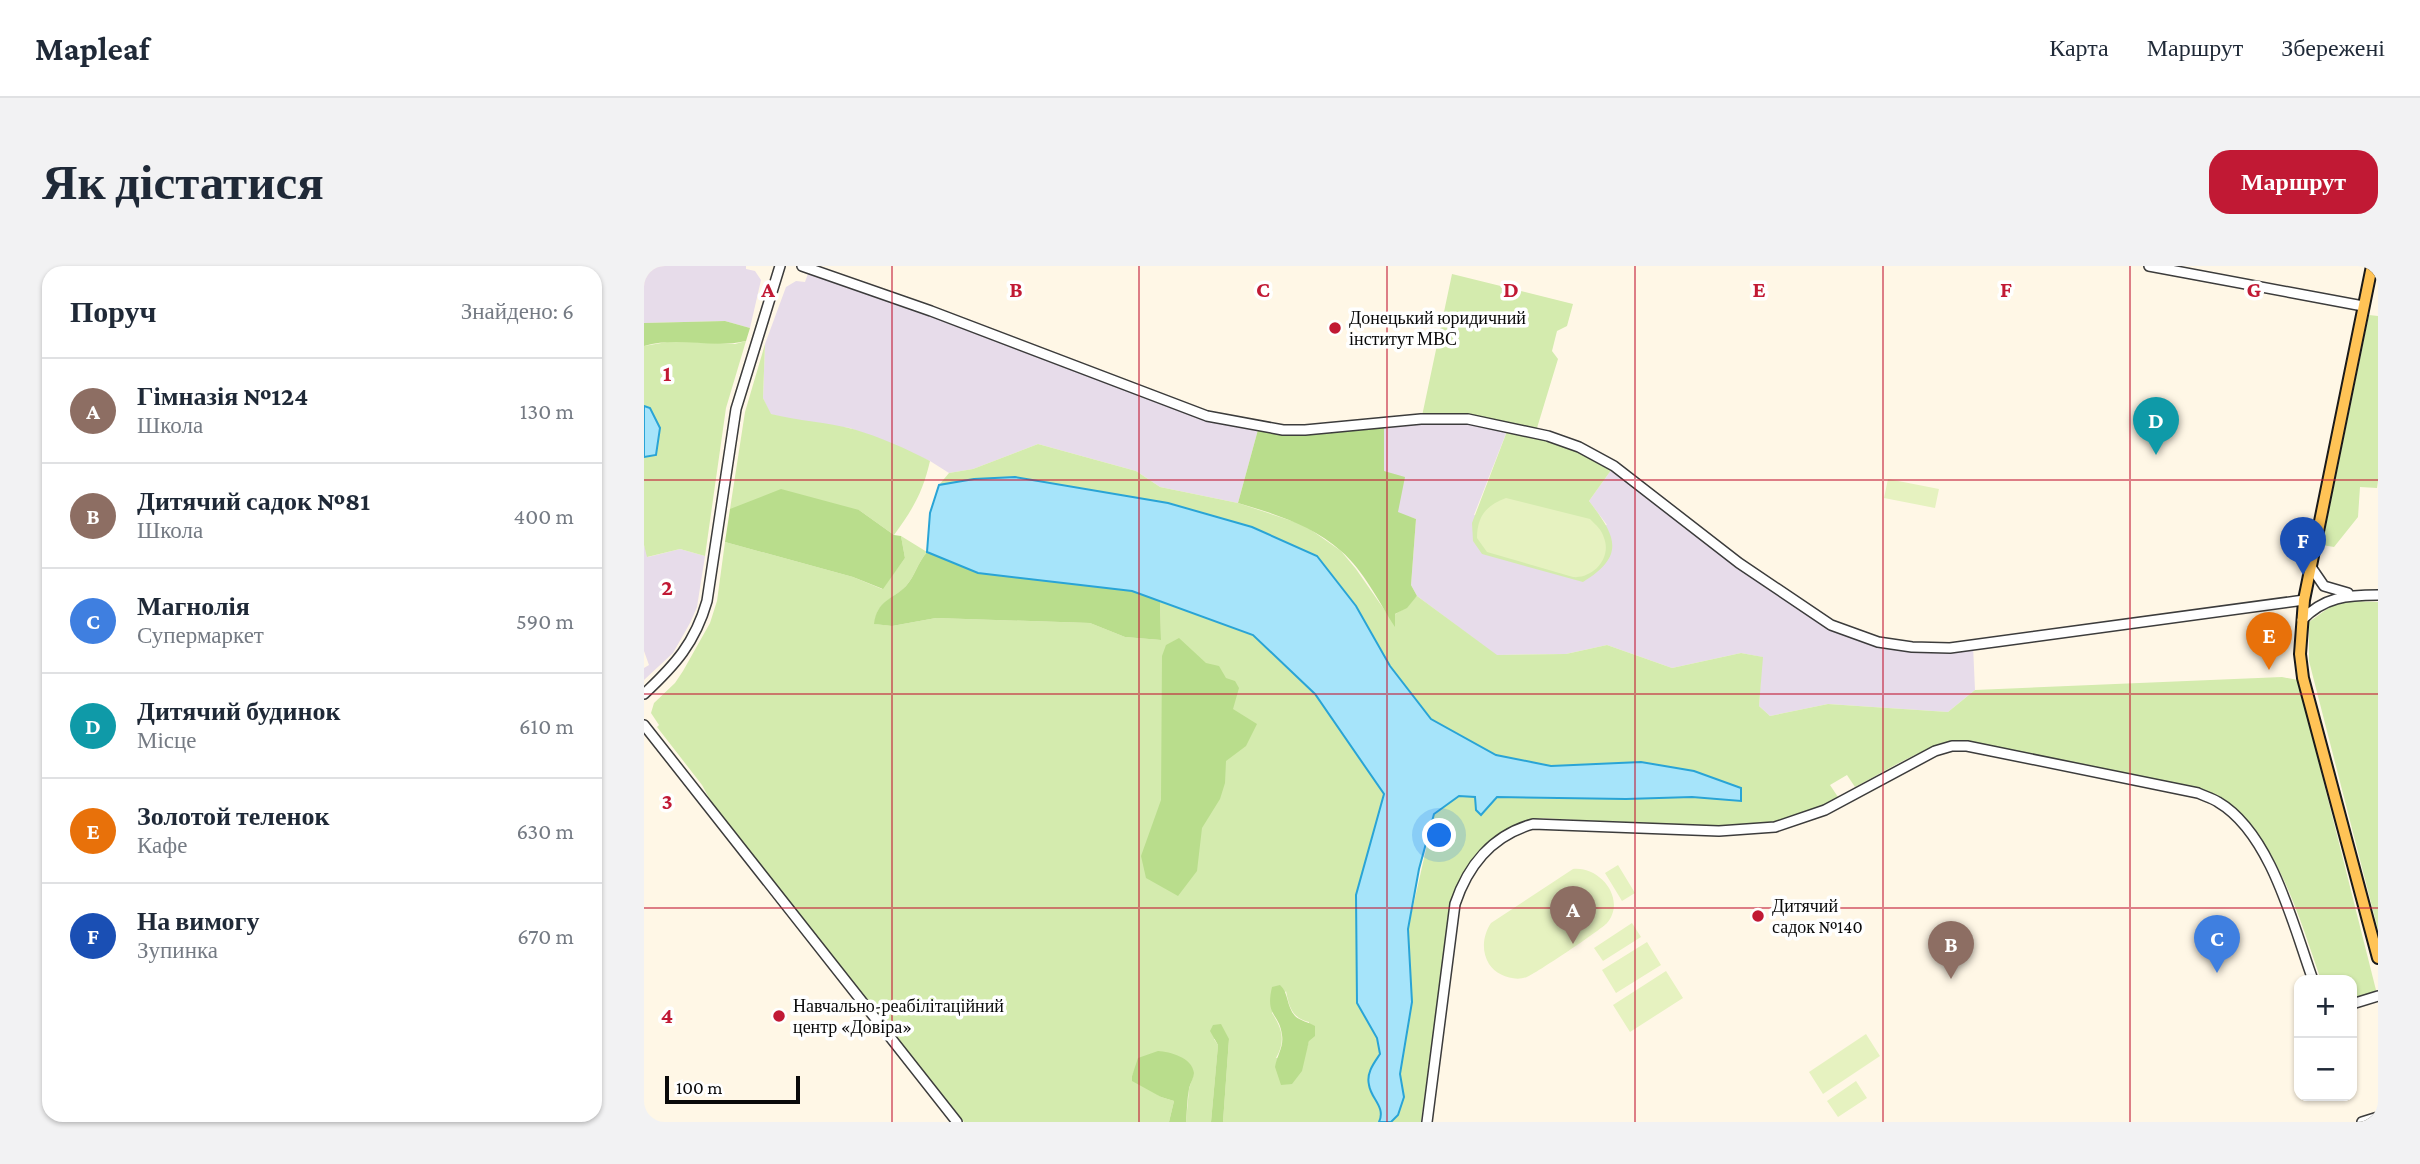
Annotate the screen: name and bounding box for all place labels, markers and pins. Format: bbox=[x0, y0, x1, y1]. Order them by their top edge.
place label: Донецький юридичний інститут МВС bbox=[1349, 308, 1526, 349]
marker: Донецький юридичний інститут МВС bbox=[1327, 320, 1343, 336]
pin: D bbox=[2133, 397, 2179, 455]
pin: F bbox=[2280, 517, 2326, 575]
pin: E bbox=[2246, 612, 2292, 670]
pin: A bbox=[1550, 886, 1596, 944]
place label: Дитячий садок №140 bbox=[1772, 896, 1863, 937]
marker: Дитячий садок №140 bbox=[1750, 908, 1766, 924]
pin: C bbox=[2194, 915, 2240, 973]
pin: B bbox=[1928, 921, 1974, 979]
place label: Навчально-реабілітаційний центр «Довіра» bbox=[793, 996, 1004, 1037]
marker: Навчально-реабілітаційний центр «Довіра» bbox=[771, 1008, 787, 1024]

